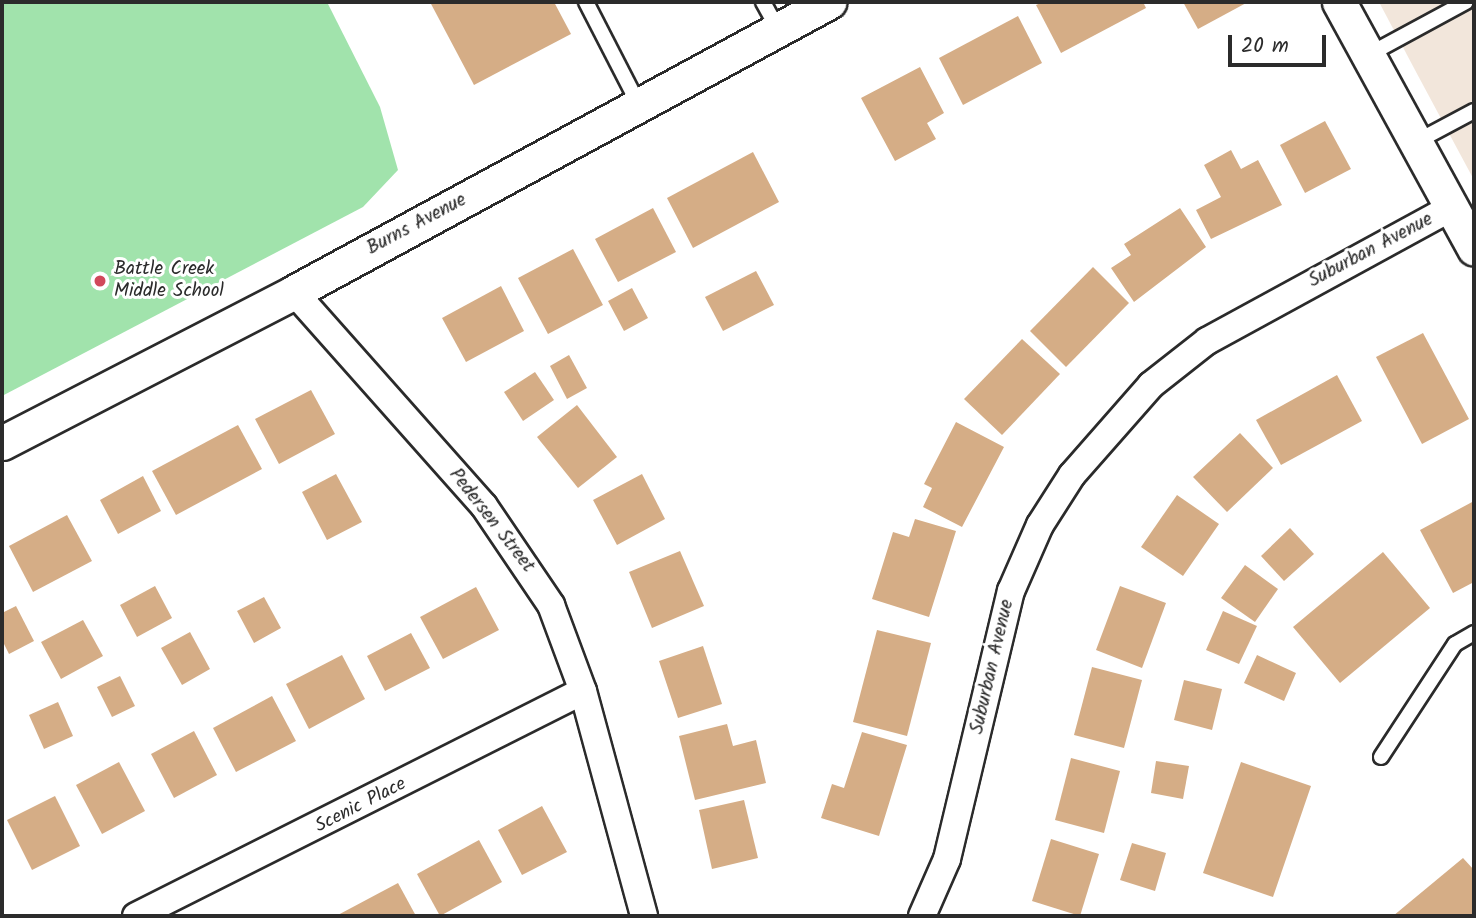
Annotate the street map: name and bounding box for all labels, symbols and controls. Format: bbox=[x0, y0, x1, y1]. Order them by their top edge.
scale bar bbox=[1231, 21, 1329, 65]
text: 20 m bbox=[1241, 30, 1289, 63]
street label: Burns Avenue bbox=[363, 189, 471, 261]
street label: Suburban Avenue bbox=[1305, 209, 1437, 293]
place label: Battle Creek Middle School bbox=[114, 259, 224, 303]
marker: Battle Creek Middle School bbox=[92, 273, 108, 289]
street label: Pedersen Street bbox=[443, 464, 539, 578]
street label: Suburban Avenue bbox=[966, 598, 1020, 736]
street label: Scenic Place bbox=[312, 773, 410, 839]

